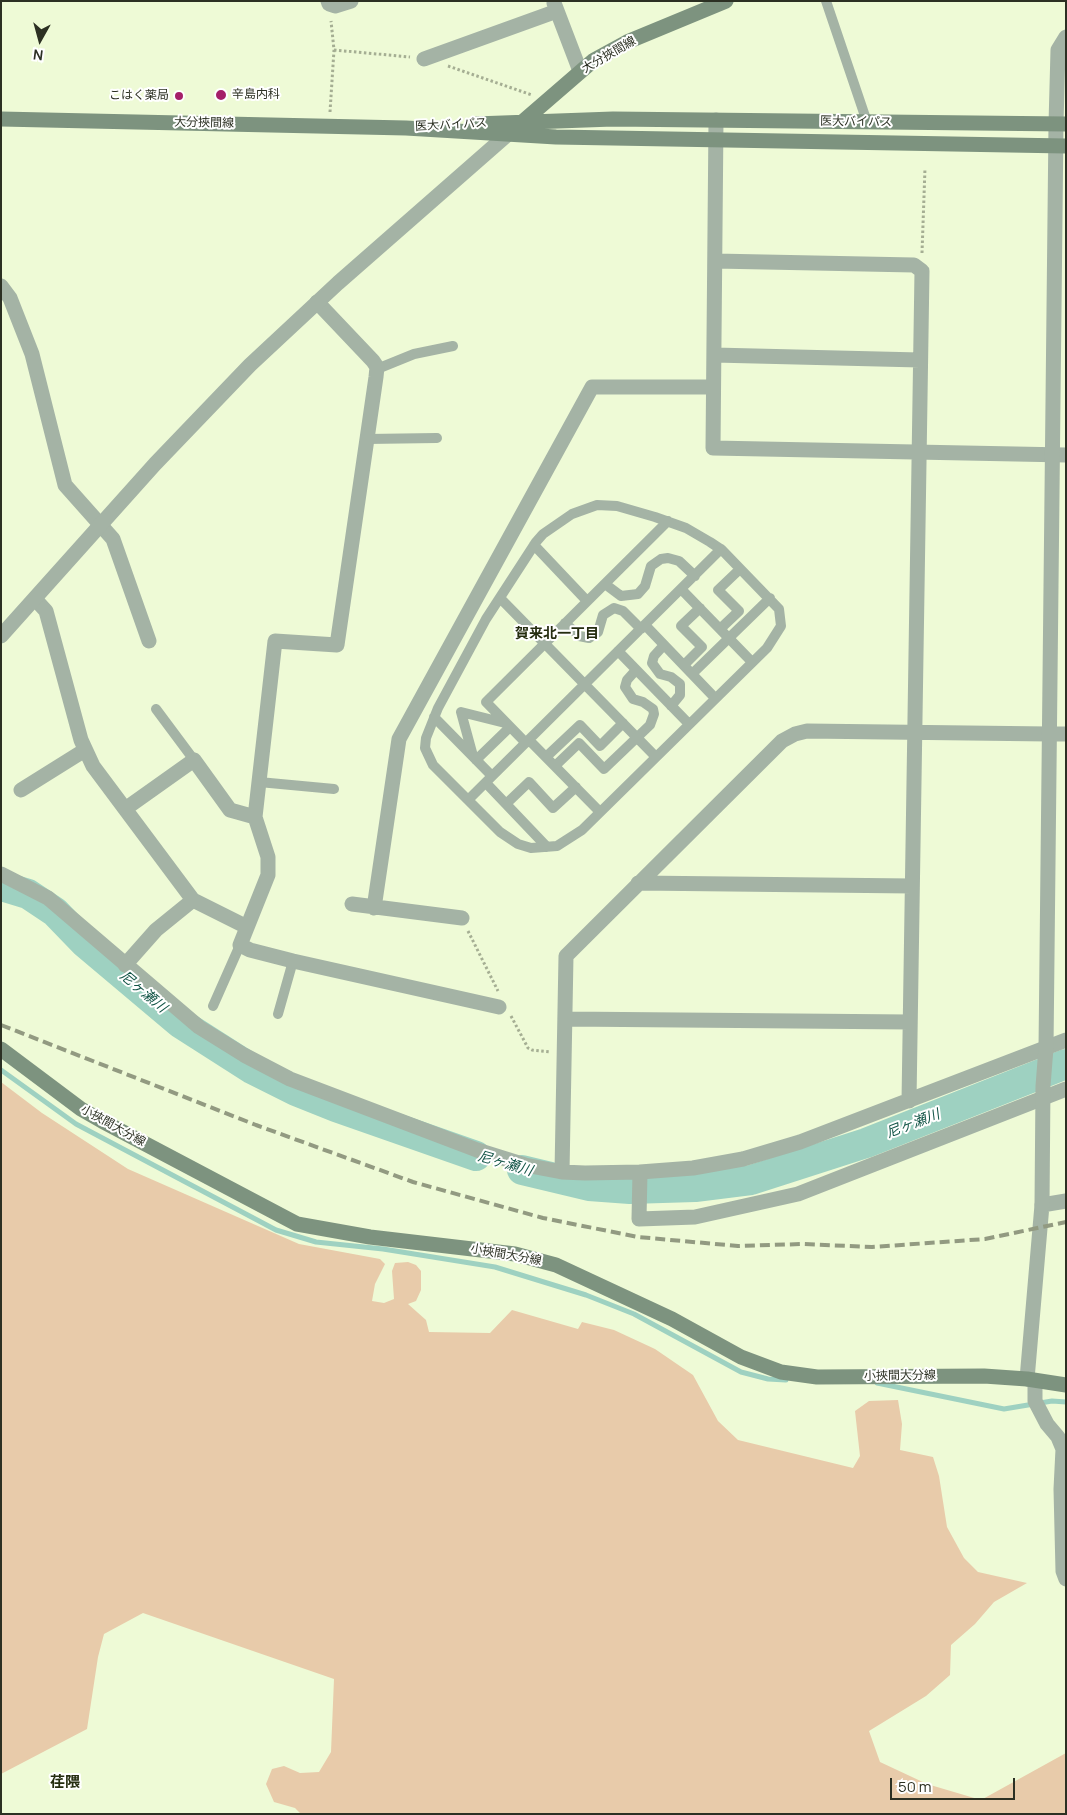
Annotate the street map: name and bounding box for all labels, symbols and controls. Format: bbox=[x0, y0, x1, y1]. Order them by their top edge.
north arrow bbox=[15, 15, 65, 65]
street label: 大分挾間線 bbox=[579, 34, 639, 76]
text: N bbox=[32, 45, 44, 65]
marker: 辛島内科 bbox=[214, 88, 228, 102]
place label: 辛島内科 bbox=[232, 88, 280, 102]
place label: こはく薬局 bbox=[109, 89, 169, 103]
marker: こはく薬局 bbox=[173, 90, 185, 102]
street label: 医大バイパス bbox=[820, 114, 892, 130]
street label: 大分挾間線 bbox=[174, 115, 234, 131]
street label: 医大バイパス bbox=[415, 116, 487, 134]
district label: 賀来北一丁目 bbox=[515, 626, 599, 642]
water label: 尼ヶ瀬川 bbox=[116, 968, 170, 1016]
street label: 小挾間大分線 bbox=[78, 1102, 148, 1150]
water label: 尼ヶ瀬川 bbox=[884, 1106, 942, 1142]
water label: 尼ヶ瀬川 bbox=[476, 1148, 534, 1180]
street label: 小挾間大分線 bbox=[469, 1242, 543, 1268]
street label: 小挾間大分線 bbox=[864, 1368, 936, 1384]
scale bar bbox=[892, 1768, 1017, 1800]
district label: 荏隈 bbox=[50, 1774, 80, 1792]
text: 50 m bbox=[898, 1776, 932, 1797]

